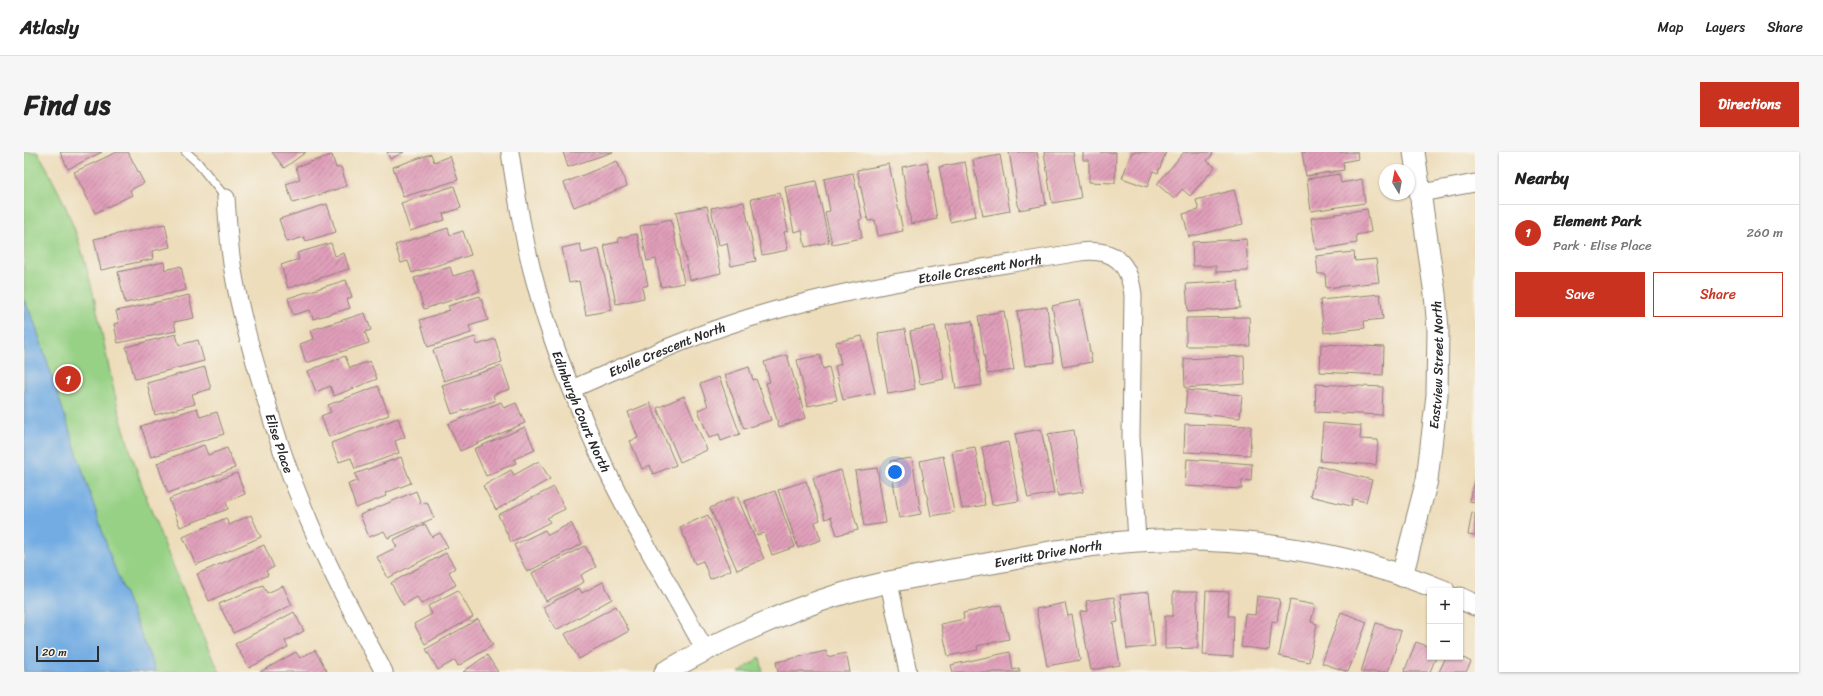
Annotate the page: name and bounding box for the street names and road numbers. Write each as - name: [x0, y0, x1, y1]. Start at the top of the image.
- street label: Etoile Crescent North: [916, 247, 1043, 290]
- street label: Eastview Street North: [1422, 300, 1450, 430]
- street label: Etoile Crescent North: [605, 315, 729, 383]
- street label: Edinburgh Court North: [546, 347, 618, 476]
- street label: Elise Place: [259, 410, 301, 477]
- street label: Everitt Drive North: [992, 533, 1103, 574]

